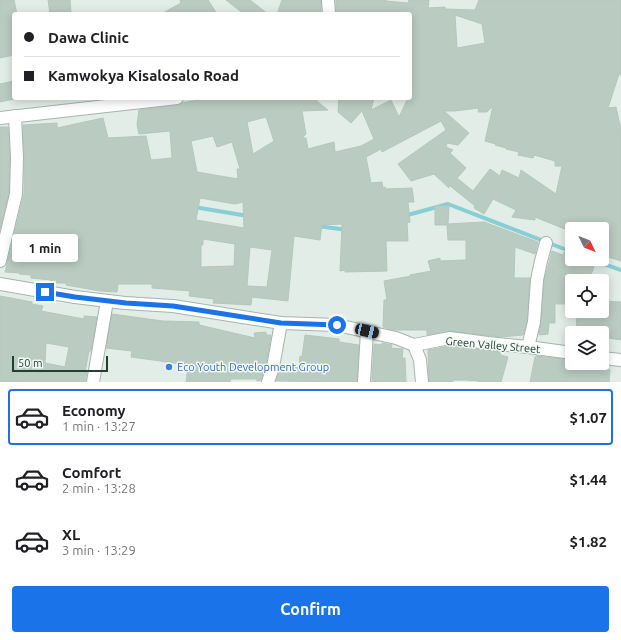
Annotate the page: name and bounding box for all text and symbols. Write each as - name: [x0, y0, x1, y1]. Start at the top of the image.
- text: Dawa Clinic: [48, 29, 129, 46]
- text: Kamwokya Kisalosalo Road: [48, 67, 239, 84]
- north arrow: [565, 222, 609, 266]
- map controls: [565, 222, 609, 370]
- callout: 1 min: [12, 234, 78, 262]
- text: 1 min: [29, 241, 61, 255]
- button: locate: [565, 274, 609, 318]
- route end: [36, 283, 54, 301]
- route start: [328, 316, 346, 334]
- car: [354, 322, 380, 340]
- button: layers: [565, 326, 609, 370]
- street label: Green Valley Street: [445, 335, 542, 355]
- scale bar: [12, 354, 108, 373]
- text: 50 m: [18, 357, 42, 369]
- place label: Eco Youth Development Group: [177, 361, 329, 373]
- marker: Eco Youth Development Group: [164, 362, 174, 372]
- icon: car: [14, 399, 50, 435]
- text: Economy: [62, 402, 126, 419]
- text: $1.07: [569, 409, 607, 426]
- text: 1 min · 13:27: [62, 419, 136, 433]
- icon: car: [14, 461, 50, 497]
- text: Comfort: [62, 464, 121, 481]
- text: $1.44: [569, 471, 607, 488]
- text: 2 min · 13:28: [62, 481, 136, 495]
- icon: car: [14, 523, 50, 559]
- text: XL: [62, 526, 80, 543]
- text: $1.82: [569, 533, 607, 550]
- text: 3 min · 13:29: [62, 543, 136, 557]
- button: Confirm: [12, 586, 609, 632]

